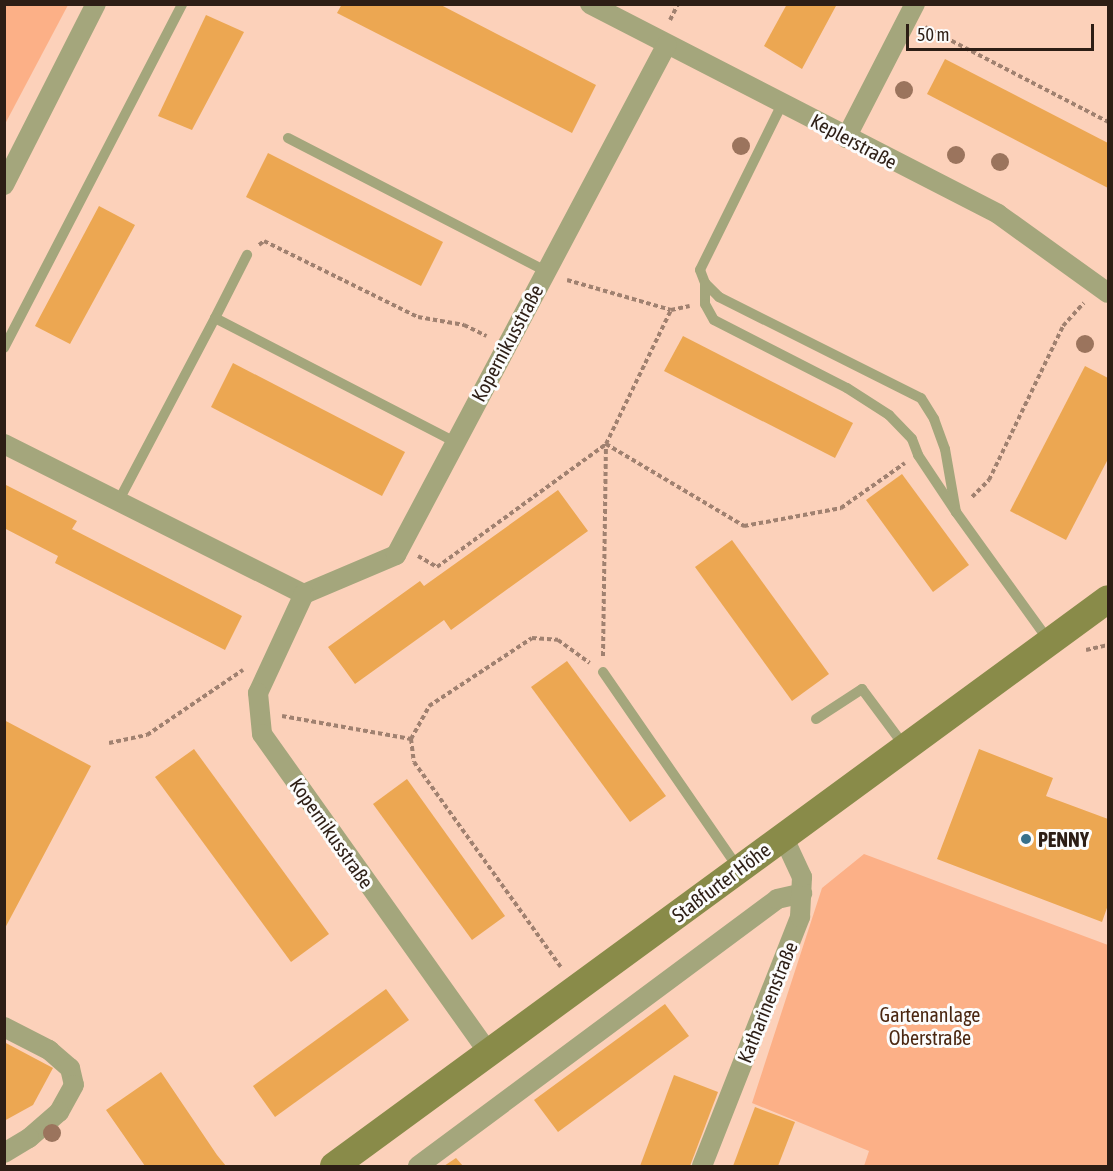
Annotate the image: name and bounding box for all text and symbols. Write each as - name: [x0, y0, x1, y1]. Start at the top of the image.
- scale bar: [909, 12, 1096, 50]
- text: 50 m: [917, 24, 949, 45]
- street label: Keplerstraße: [807, 108, 901, 174]
- street label: Kopernikusstraße: [466, 280, 548, 406]
- street label: Kopernikusstraße: [285, 773, 379, 893]
- place label: PENNY: [1038, 827, 1089, 851]
- marker: PENNY: [1019, 832, 1033, 846]
- street label: Staßfurter Höhe: [667, 837, 775, 927]
- street label: Katharinenstraße: [732, 938, 802, 1066]
- park label: Gartenanlage Oberstraße: [880, 1003, 980, 1050]

